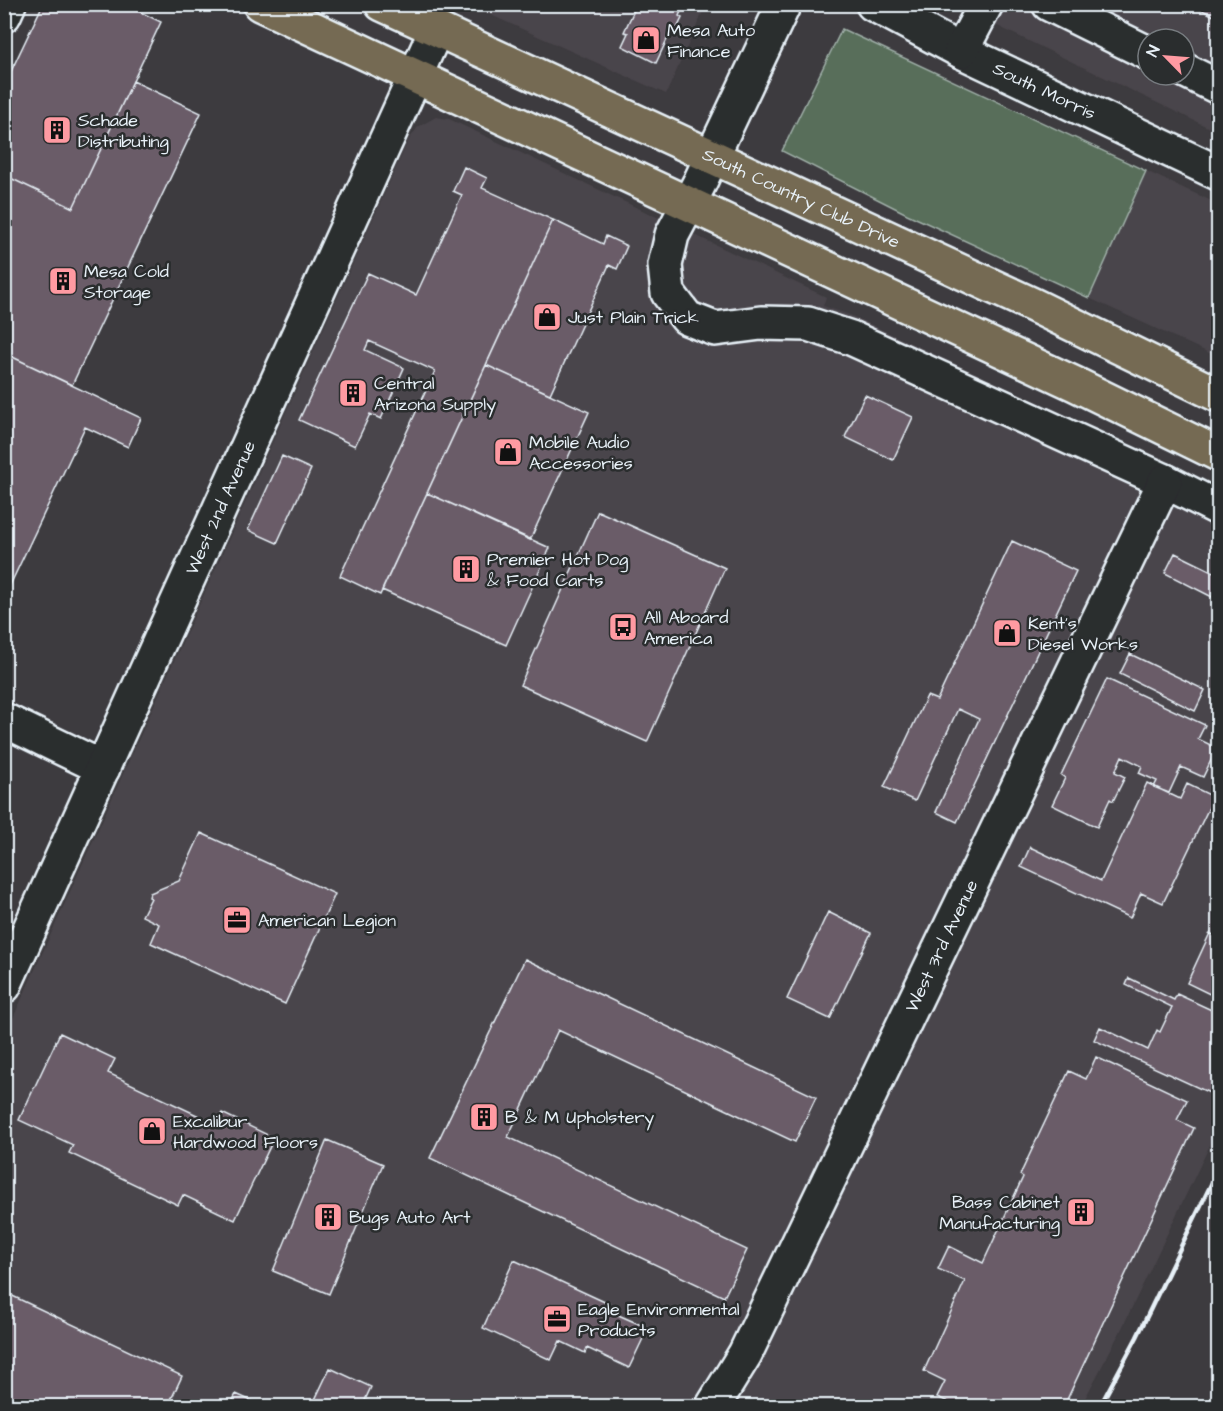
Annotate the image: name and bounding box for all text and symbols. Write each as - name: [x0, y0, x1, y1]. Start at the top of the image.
- place label: Mesa Auto Finance: [667, 18, 755, 64]
- shop icon: Mesa Auto Finance: [630, 24, 662, 56]
- north arrow: [1136, 27, 1196, 87]
- text: N: [1141, 42, 1165, 60]
- street label: South Morris: [989, 56, 1100, 126]
- place label: Schade Distributing: [78, 108, 169, 155]
- building icon: Schade Distributing: [41, 114, 73, 146]
- street label: South Country Club Drive: [698, 142, 904, 255]
- place label: Mesa Cold Storage: [84, 259, 169, 306]
- building icon: Mesa Cold Storage: [47, 265, 79, 297]
- shop icon: Just Plain Trick: [531, 301, 563, 333]
- place label: Just Plain Trick: [568, 305, 699, 330]
- place label: Central Arizona Supply: [374, 371, 496, 418]
- building icon: Central Arizona Supply: [337, 377, 369, 409]
- place label: Mobile Audio Accessories: [529, 430, 633, 476]
- shop icon: Mobile Audio Accessories: [492, 436, 524, 468]
- street label: West 2nd Avenue: [179, 437, 262, 579]
- place label: Premier Hot Dog & Food Carts: [487, 547, 628, 593]
- building icon: Premier Hot Dog & Food Carts: [450, 553, 482, 585]
- place label: All Aboard America: [644, 605, 728, 651]
- bus stop icon: All Aboard America: [607, 611, 639, 643]
- place label: Kent's Diesel Works: [1028, 611, 1138, 657]
- shop icon: Kent's Diesel Works: [991, 617, 1023, 649]
- street label: West 3rd Avenue: [899, 875, 984, 1016]
- office icon: American Legion: [221, 904, 253, 936]
- place label: American Legion: [258, 908, 396, 934]
- building icon: B & M Upholstery: [468, 1101, 500, 1133]
- place label: B & M Upholstery: [505, 1105, 654, 1131]
- place label: Excalibur Hardwood Floors: [173, 1109, 318, 1155]
- shop icon: Excalibur Hardwood Floors: [136, 1115, 168, 1147]
- place label: Bass Cabinet Manufacturing: [939, 1190, 1061, 1237]
- building icon: Bass Cabinet Manufacturing: [1065, 1196, 1097, 1228]
- building icon: Bugs Auto Art: [312, 1201, 344, 1233]
- place label: Bugs Auto Art: [349, 1205, 471, 1231]
- place label: Eagle Environmental Products: [578, 1297, 740, 1343]
- office icon: Eagle Environmental Products: [541, 1303, 573, 1335]

